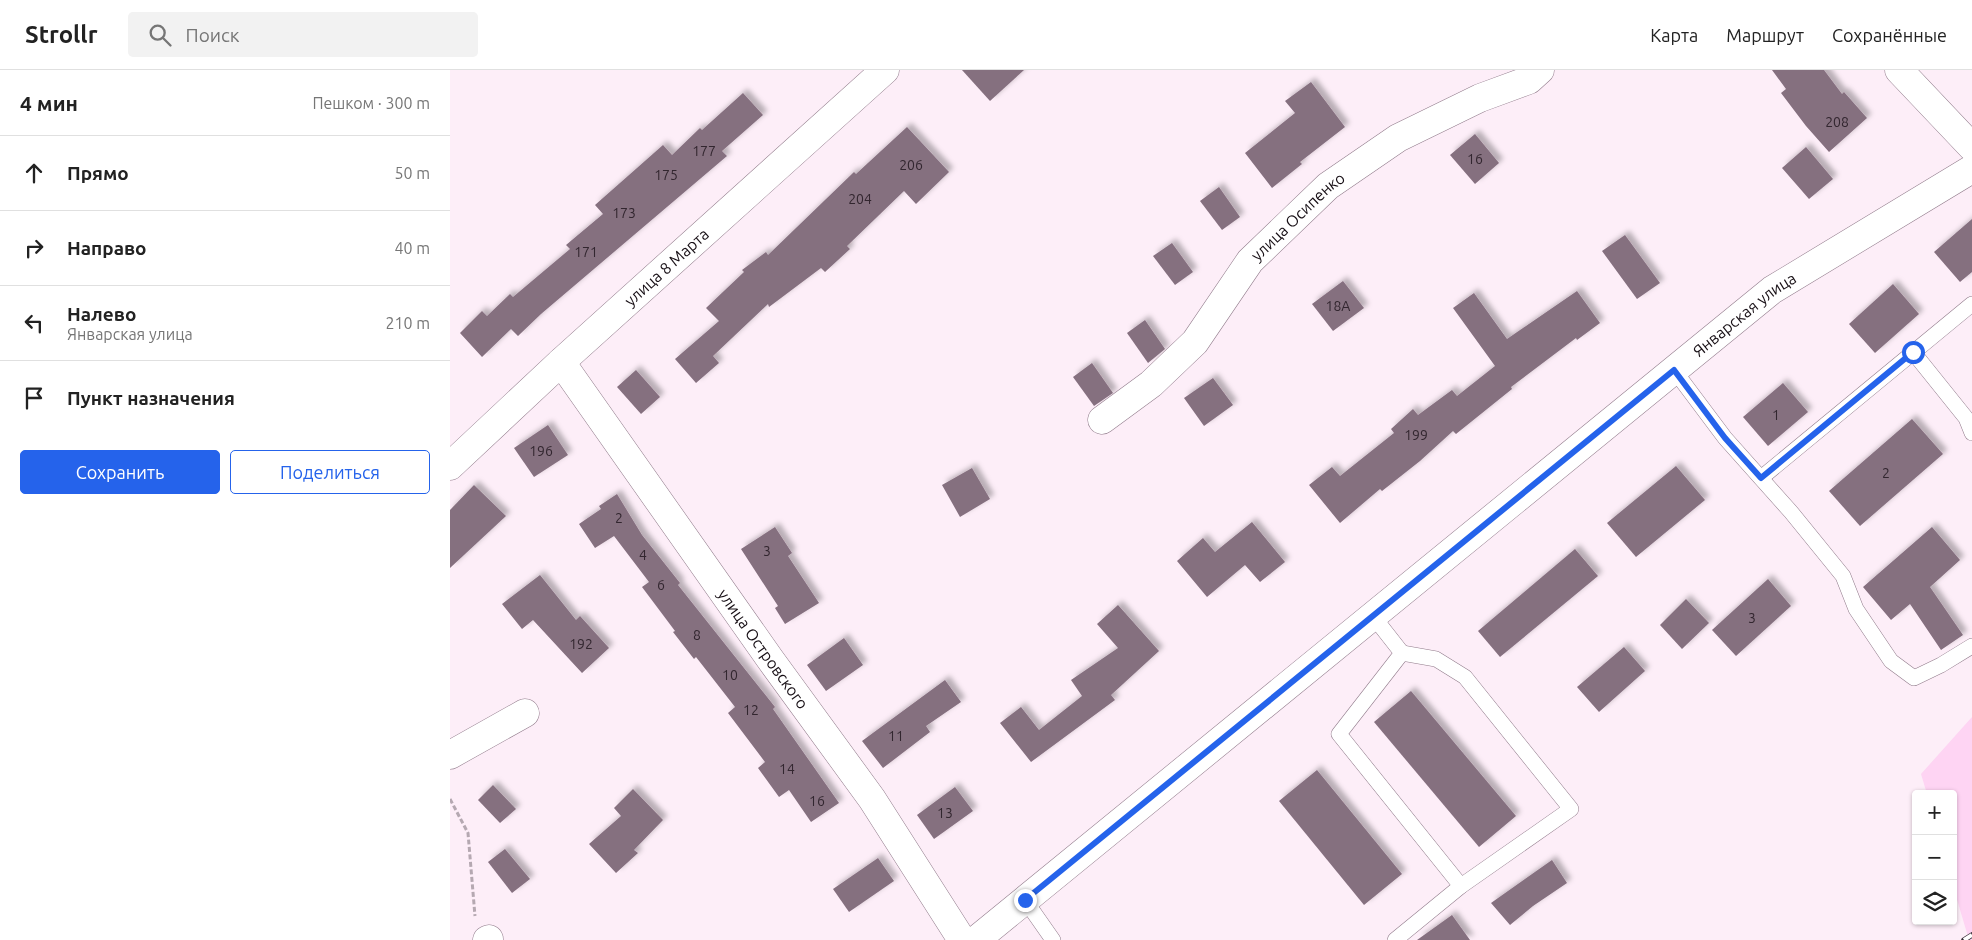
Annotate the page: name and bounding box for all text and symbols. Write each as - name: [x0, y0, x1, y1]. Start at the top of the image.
- search box: [128, 12, 478, 57]
- text: Strollr: [25, 21, 98, 48]
- icon: search: [146, 21, 174, 49]
- text: Поиск: [186, 24, 240, 46]
- text: Карта: [1650, 25, 1698, 45]
- text: Маршрут: [1726, 25, 1804, 45]
- text: Сохранённые: [1832, 25, 1947, 45]
- text: 4 мин: [20, 91, 78, 115]
- text: Пешком · 300 m: [312, 94, 430, 112]
- house number: 208: [1825, 114, 1849, 130]
- house number: 177: [692, 143, 716, 159]
- house number: 16: [1467, 151, 1483, 167]
- house number: 206: [899, 157, 923, 173]
- icon: ahead: [20, 159, 48, 187]
- text: Прямо: [67, 162, 129, 184]
- text: 50 m: [394, 164, 430, 182]
- house number: 175: [654, 167, 678, 183]
- street label: улица Осипенко: [1247, 168, 1348, 264]
- house number: 204: [848, 191, 872, 207]
- house number: 173: [612, 205, 636, 221]
- street label: улица 8 Марта: [621, 224, 712, 310]
- icon: right: [20, 234, 48, 262]
- text: Направо: [67, 237, 147, 259]
- text: 40 m: [394, 239, 430, 257]
- house number: 171: [574, 244, 598, 260]
- street label: Январская улица: [1689, 269, 1799, 360]
- house number: 18А: [1326, 298, 1350, 314]
- text: Налево: [67, 303, 136, 325]
- icon: left: [20, 309, 48, 337]
- text: 210 m: [385, 314, 430, 332]
- text: Январская улица: [67, 325, 193, 343]
- route start: [1902, 341, 1925, 364]
- icon: arrive: [20, 384, 48, 412]
- text: Пункт назначения: [67, 387, 235, 409]
- house number: 1: [1772, 407, 1780, 423]
- house number: 199: [1404, 427, 1428, 443]
- house number: 196: [529, 443, 553, 459]
- button: Сохранить: [20, 450, 220, 494]
- button: Поделиться: [230, 450, 430, 494]
- house number: 2: [1882, 465, 1890, 481]
- house number: 2: [615, 510, 623, 526]
- house number: 3: [763, 543, 771, 559]
- house number: 4: [639, 547, 647, 563]
- house number: 6: [657, 577, 665, 593]
- street label: улица Островского: [715, 585, 812, 712]
- house number: 3: [1748, 610, 1756, 626]
- house number: 8: [693, 627, 701, 643]
- house number: 192: [569, 636, 593, 652]
- house number: 10: [722, 667, 738, 683]
- house number: 12: [743, 702, 759, 718]
- house number: 11: [888, 728, 904, 744]
- house number: 14: [779, 761, 795, 777]
- map controls: [1912, 790, 1957, 925]
- button: +: [1912, 790, 1957, 835]
- house number: 16: [809, 793, 825, 809]
- house number: 13: [937, 805, 953, 821]
- button: −: [1912, 835, 1957, 880]
- button: layers: [1912, 880, 1957, 925]
- route end: [1014, 889, 1037, 912]

